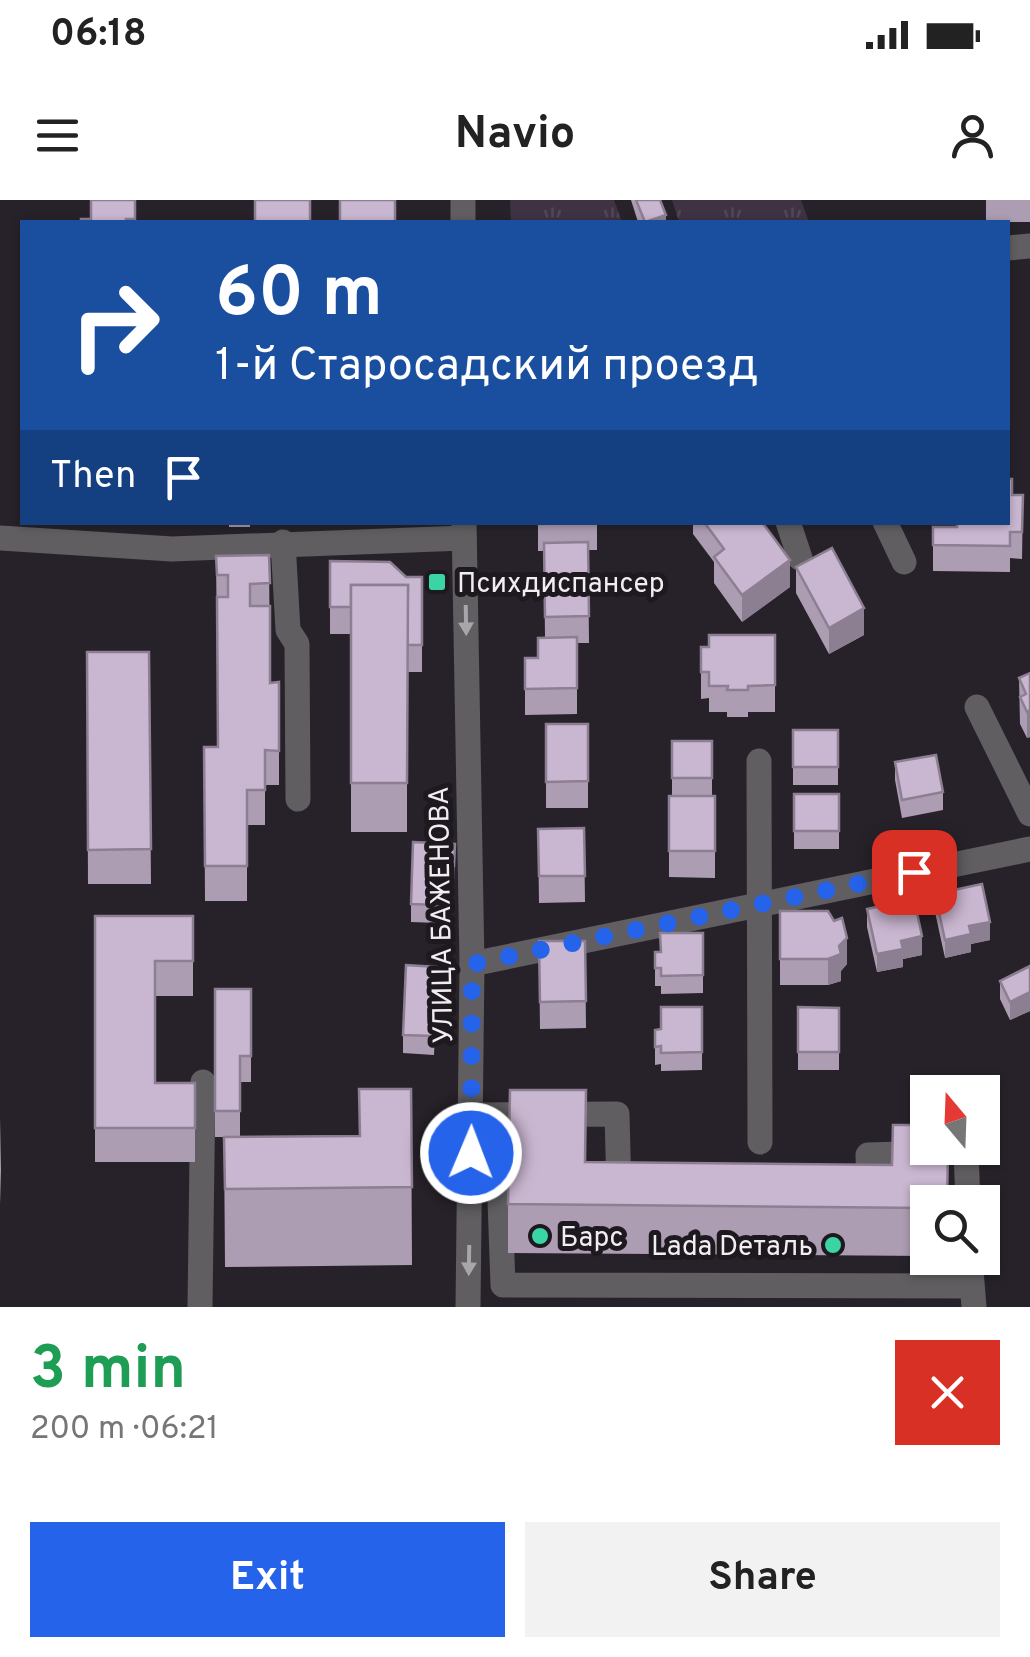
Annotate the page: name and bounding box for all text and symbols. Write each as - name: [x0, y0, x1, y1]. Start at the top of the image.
- text: 06:18: [50, 11, 147, 60]
- text: Navio: [455, 107, 575, 164]
- icon: menu: [30, 108, 85, 163]
- icon: person: [945, 108, 1000, 163]
- text: 60 m: [215, 252, 383, 341]
- icon: right: [50, 260, 180, 390]
- text: 1-й Старосадский проезд: [215, 339, 758, 396]
- icon: arrive: [156, 450, 211, 505]
- text: Then: [50, 453, 136, 502]
- place label: Психдиспансер: [457, 567, 665, 603]
- marker: Психдиспансер: [426, 571, 448, 593]
- one-way arrow: [458, 604, 474, 636]
- street label: УЛИЦА БАЖЕНОВА: [423, 786, 463, 1044]
- pin: [872, 830, 957, 915]
- icon: arrive: [887, 845, 942, 900]
- north arrow: [910, 1075, 1000, 1165]
- map controls: [910, 1075, 1000, 1275]
- position arrow: [419, 1101, 523, 1205]
- button: search: [910, 1185, 1000, 1275]
- place label: Барс: [560, 1221, 624, 1257]
- marker: Барс: [529, 1225, 551, 1247]
- place label: Lada Dеталь: [651, 1230, 813, 1266]
- marker: Lada Dеталь: [822, 1234, 844, 1256]
- one-way arrow: [460, 1244, 476, 1276]
- text: 3 min: [30, 1334, 186, 1410]
- button: close: [895, 1340, 1000, 1445]
- text: 200 m · 06:21: [30, 1410, 218, 1450]
- button: Exit: [30, 1522, 505, 1637]
- button: Share: [525, 1522, 1000, 1637]

